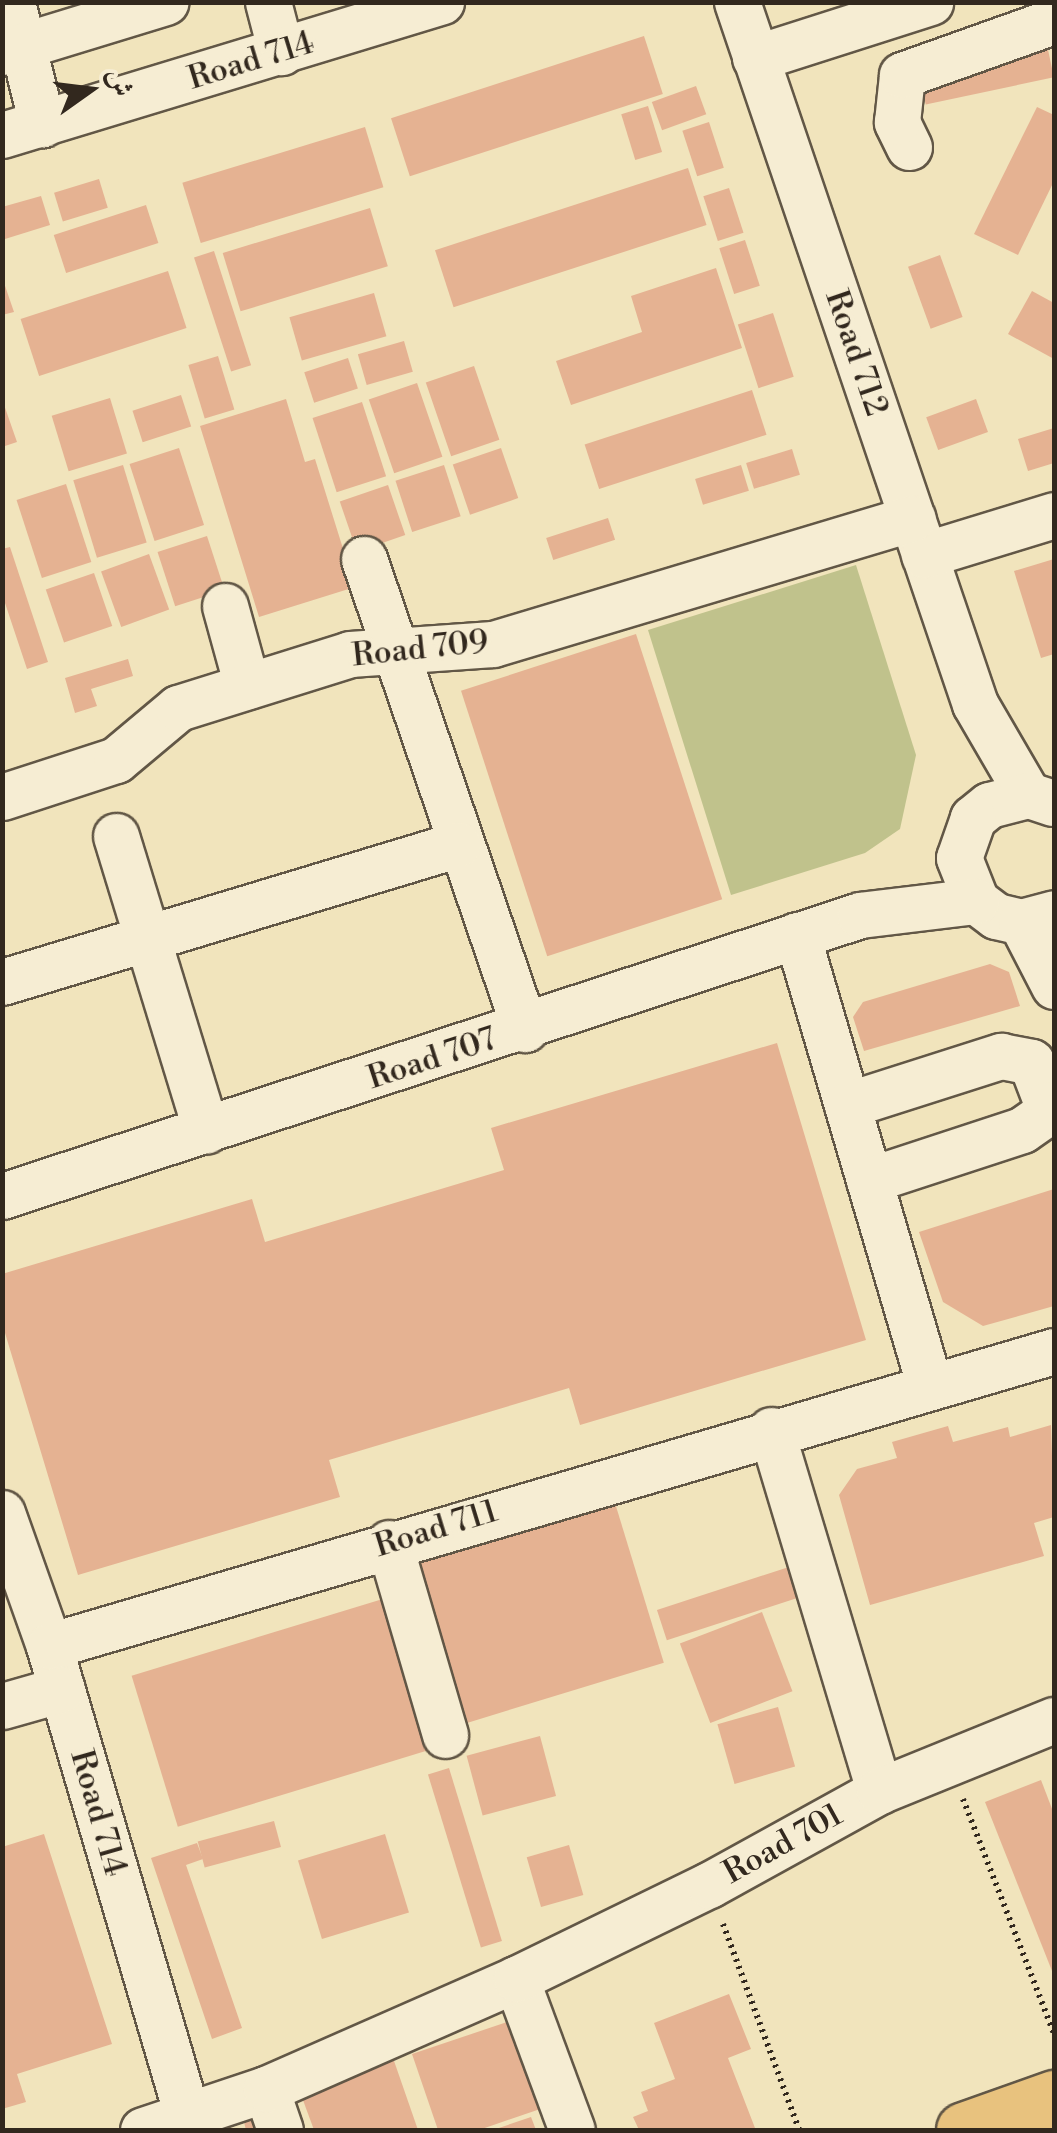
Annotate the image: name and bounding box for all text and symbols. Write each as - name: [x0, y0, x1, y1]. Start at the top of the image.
- street label: Road 714: [183, 24, 319, 98]
- north arrow: [40, 40, 140, 140]
- text: ش: [99, 65, 140, 100]
- street label: Road 712: [817, 285, 895, 421]
- street label: Road 709: [350, 623, 490, 675]
- street label: Road 707: [363, 1020, 501, 1098]
- street label: Road 711: [370, 1492, 502, 1566]
- street label: Road 714: [62, 1745, 134, 1881]
- street label: Road 701: [717, 1796, 849, 1892]

